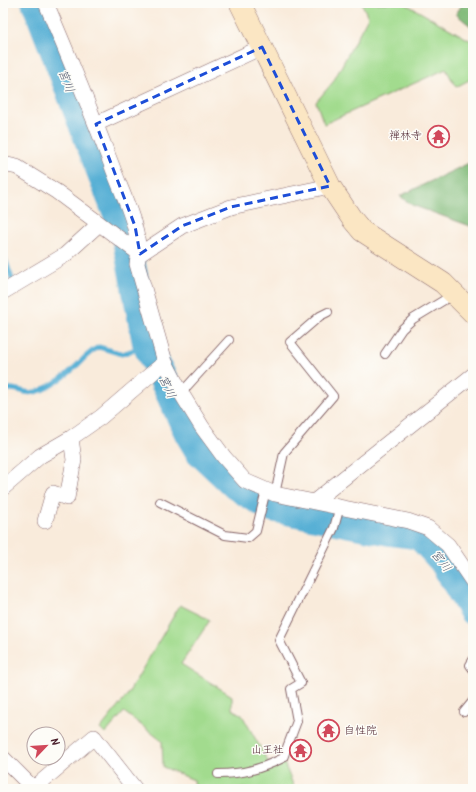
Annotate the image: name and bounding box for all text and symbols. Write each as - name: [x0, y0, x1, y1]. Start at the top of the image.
- water label: 宮川: [53, 66, 79, 96]
- temple icon: 禅林寺: [425, 123, 451, 149]
- place label: 禅林寺: [389, 127, 422, 145]
- water label: 宮川: [153, 372, 181, 402]
- water label: 宮川: [426, 546, 456, 576]
- temple icon: 自性院: [316, 718, 342, 744]
- place label: 自性院: [344, 722, 377, 740]
- north arrow: [26, 726, 66, 766]
- text: N: [45, 735, 64, 749]
- temple icon: 山王社: [287, 737, 313, 763]
- place label: 山王社: [251, 741, 284, 759]

